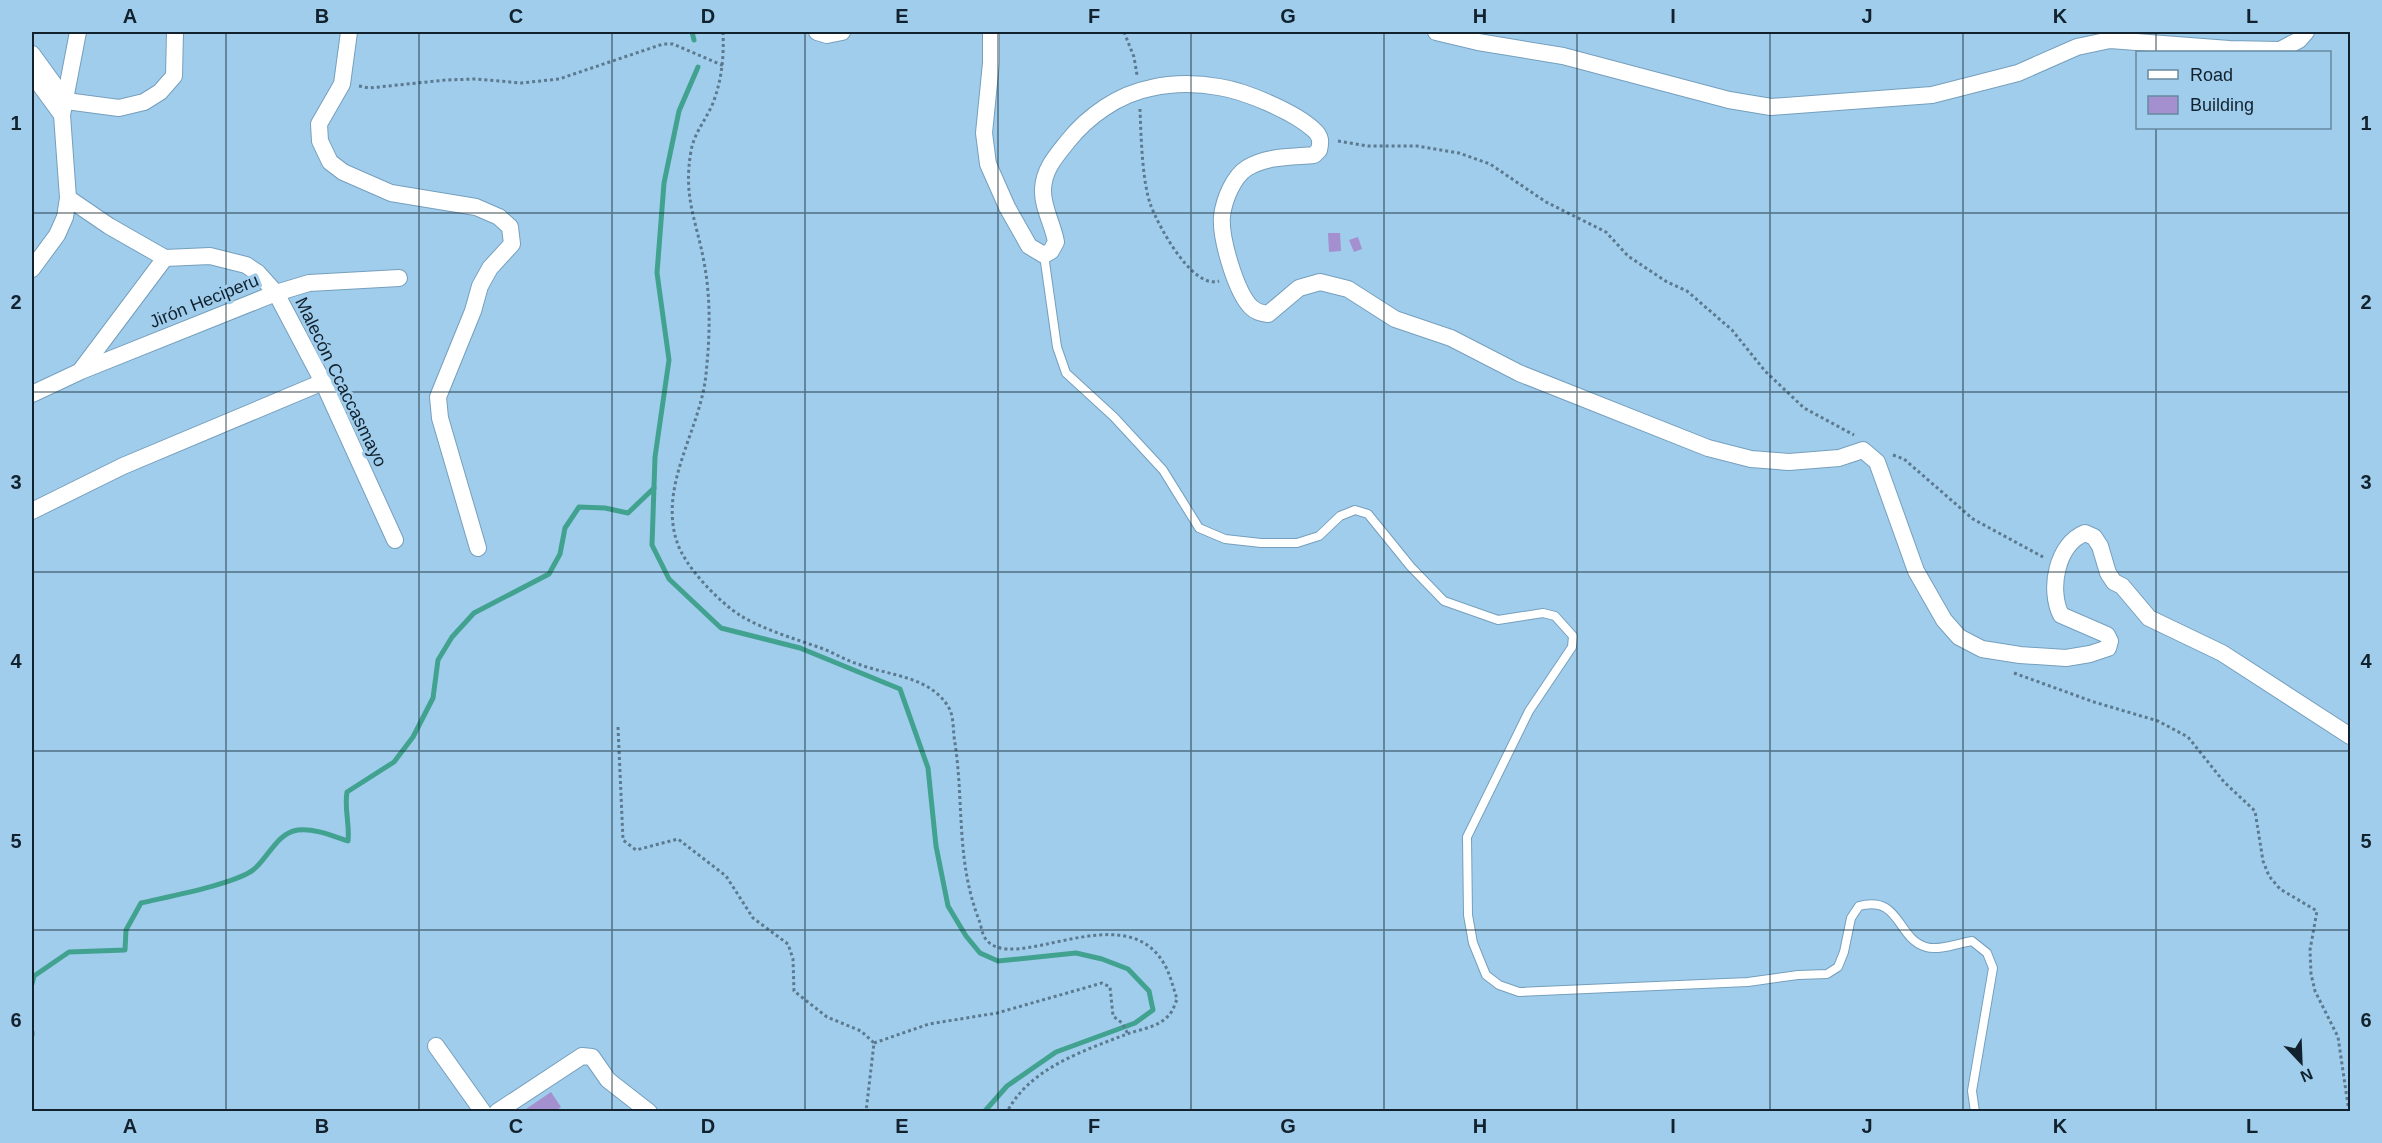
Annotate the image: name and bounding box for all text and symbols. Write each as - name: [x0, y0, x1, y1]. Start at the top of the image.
- text: A: [123, 5, 137, 27]
- text: B: [315, 5, 329, 27]
- text: C: [509, 5, 523, 27]
- text: D: [701, 5, 715, 27]
- text: E: [895, 5, 909, 27]
- text: F: [1088, 5, 1100, 27]
- text: G: [1280, 5, 1296, 27]
- text: H: [1473, 5, 1487, 27]
- text: I: [1670, 5, 1676, 27]
- text: J: [1861, 5, 1873, 27]
- text: K: [2053, 5, 2068, 27]
- text: L: [2246, 5, 2258, 27]
- legend: [2136, 51, 2331, 129]
- text: Road: [2190, 65, 2233, 85]
- text: Building: [2190, 95, 2254, 115]
- text: 1: [10, 112, 22, 134]
- text: 1: [2360, 112, 2372, 134]
- street label: Jirón Heciperu: [146, 270, 262, 332]
- text: 2: [10, 291, 22, 313]
- text: 2: [2360, 291, 2372, 313]
- street label: Malecón Ccaccasmayo: [291, 294, 391, 470]
- text: 3: [10, 471, 22, 493]
- text: 3: [2360, 471, 2372, 493]
- text: 4: [10, 650, 22, 672]
- text: 4: [2360, 650, 2372, 672]
- text: 5: [10, 830, 22, 852]
- text: 5: [2360, 830, 2372, 852]
- text: 6: [10, 1009, 22, 1031]
- text: 6: [2360, 1009, 2372, 1031]
- north arrow: [2271, 1032, 2331, 1092]
- text: N: [2298, 1065, 2315, 1085]
- text: A: [123, 1115, 137, 1137]
- text: B: [315, 1115, 329, 1137]
- text: C: [509, 1115, 523, 1137]
- text: D: [701, 1115, 715, 1137]
- text: E: [895, 1115, 909, 1137]
- text: F: [1088, 1115, 1100, 1137]
- text: G: [1280, 1115, 1296, 1137]
- text: H: [1473, 1115, 1487, 1137]
- text: I: [1670, 1115, 1676, 1137]
- text: J: [1861, 1115, 1873, 1137]
- text: K: [2053, 1115, 2068, 1137]
- text: L: [2246, 1115, 2258, 1137]

